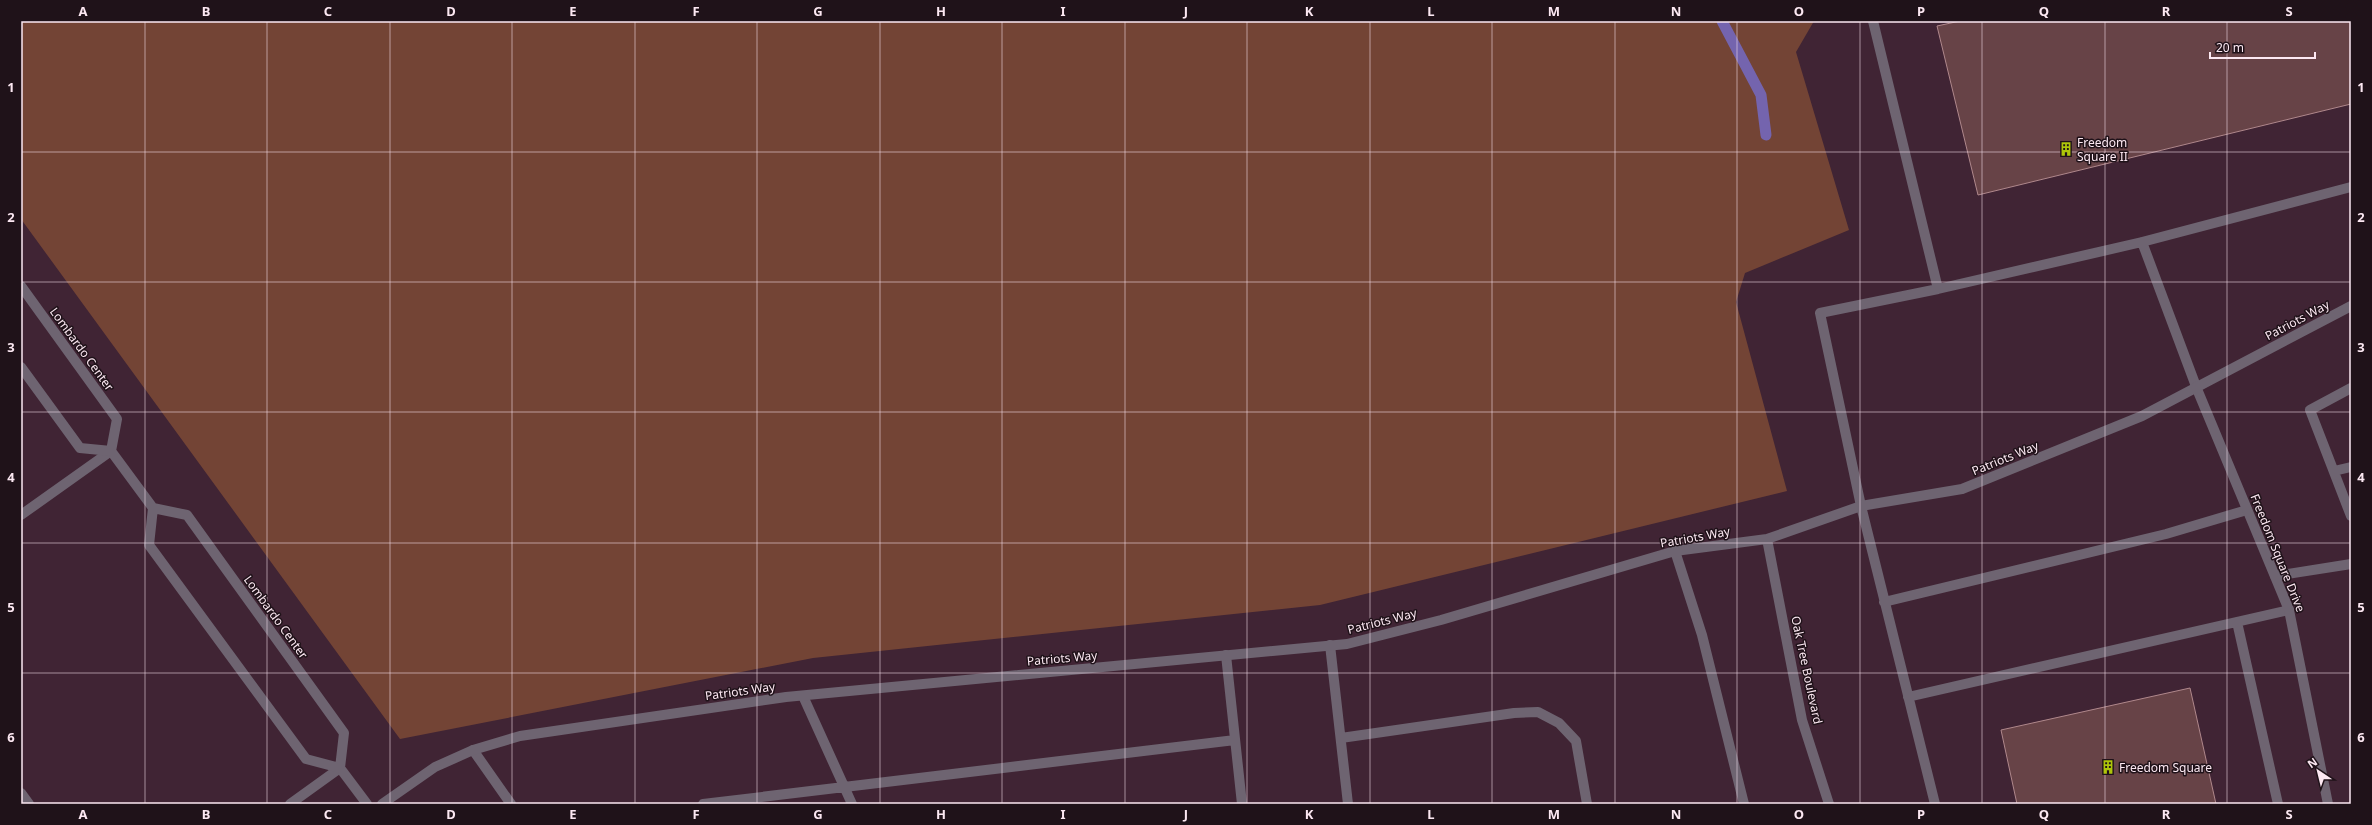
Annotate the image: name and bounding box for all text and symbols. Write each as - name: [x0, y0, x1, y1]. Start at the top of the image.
- text: A: [79, 2, 88, 20]
- text: B: [202, 2, 210, 20]
- text: C: [324, 2, 332, 20]
- text: D: [446, 2, 456, 20]
- text: E: [569, 2, 577, 20]
- text: F: [692, 2, 700, 20]
- text: G: [813, 2, 823, 20]
- text: H: [936, 2, 946, 20]
- text: I: [1060, 2, 1066, 20]
- text: J: [1183, 2, 1188, 20]
- text: K: [1305, 2, 1314, 20]
- text: L: [1427, 2, 1435, 20]
- text: M: [1548, 2, 1560, 20]
- text: N: [1671, 2, 1681, 20]
- text: O: [1794, 2, 1804, 20]
- text: P: [1917, 2, 1925, 20]
- text: Q: [2039, 2, 2049, 20]
- text: R: [2162, 2, 2171, 20]
- text: S: [2285, 2, 2293, 20]
- scale bar: [2210, 34, 2315, 60]
- text: 20 m: [2216, 39, 2244, 56]
- text: 1: [7, 78, 15, 96]
- text: 1: [2357, 78, 2365, 96]
- place label: Freedom Square II: [2077, 134, 2128, 165]
- building icon: Freedom Square II: [2058, 141, 2074, 157]
- text: 2: [7, 208, 15, 226]
- text: 2: [2357, 208, 2365, 226]
- street label: Patriots Way: [2262, 296, 2333, 344]
- street label: Lombardo Center: [46, 304, 118, 394]
- text: 3: [7, 338, 15, 356]
- text: 3: [2357, 338, 2365, 356]
- street label: Patriots Way: [1969, 437, 2042, 479]
- text: 4: [7, 468, 15, 486]
- text: 4: [2357, 468, 2365, 486]
- street label: Freedom Square Drive: [2247, 491, 2310, 615]
- street label: Patriots Way: [1659, 522, 1732, 552]
- street label: Lombardo Center: [240, 572, 312, 662]
- text: 5: [7, 598, 15, 616]
- text: 5: [2357, 598, 2365, 616]
- street label: Patriots Way: [1346, 604, 1419, 638]
- street label: Oak Tree Boulevard: [1787, 614, 1827, 726]
- street label: Patriots Way: [1026, 646, 1099, 670]
- street label: Patriots Way: [704, 678, 777, 704]
- text: 6: [7, 728, 15, 746]
- text: 6: [2357, 728, 2365, 746]
- north arrow: [2298, 751, 2338, 791]
- text: N: [2304, 754, 2320, 771]
- building icon: Freedom Square: [2100, 759, 2116, 775]
- place label: Freedom Square: [2119, 759, 2212, 776]
- text: A: [79, 805, 88, 823]
- text: B: [202, 805, 210, 823]
- text: C: [324, 805, 332, 823]
- text: D: [446, 805, 456, 823]
- text: E: [569, 805, 577, 823]
- text: F: [692, 805, 700, 823]
- text: G: [813, 805, 823, 823]
- text: H: [936, 805, 946, 823]
- text: I: [1060, 805, 1066, 823]
- text: J: [1183, 805, 1188, 823]
- text: K: [1305, 805, 1314, 823]
- text: L: [1427, 805, 1435, 823]
- text: M: [1548, 805, 1560, 823]
- text: N: [1671, 805, 1681, 823]
- text: O: [1794, 805, 1804, 823]
- text: P: [1917, 805, 1925, 823]
- text: Q: [2039, 805, 2049, 823]
- text: R: [2162, 805, 2171, 823]
- text: S: [2285, 805, 2293, 823]

